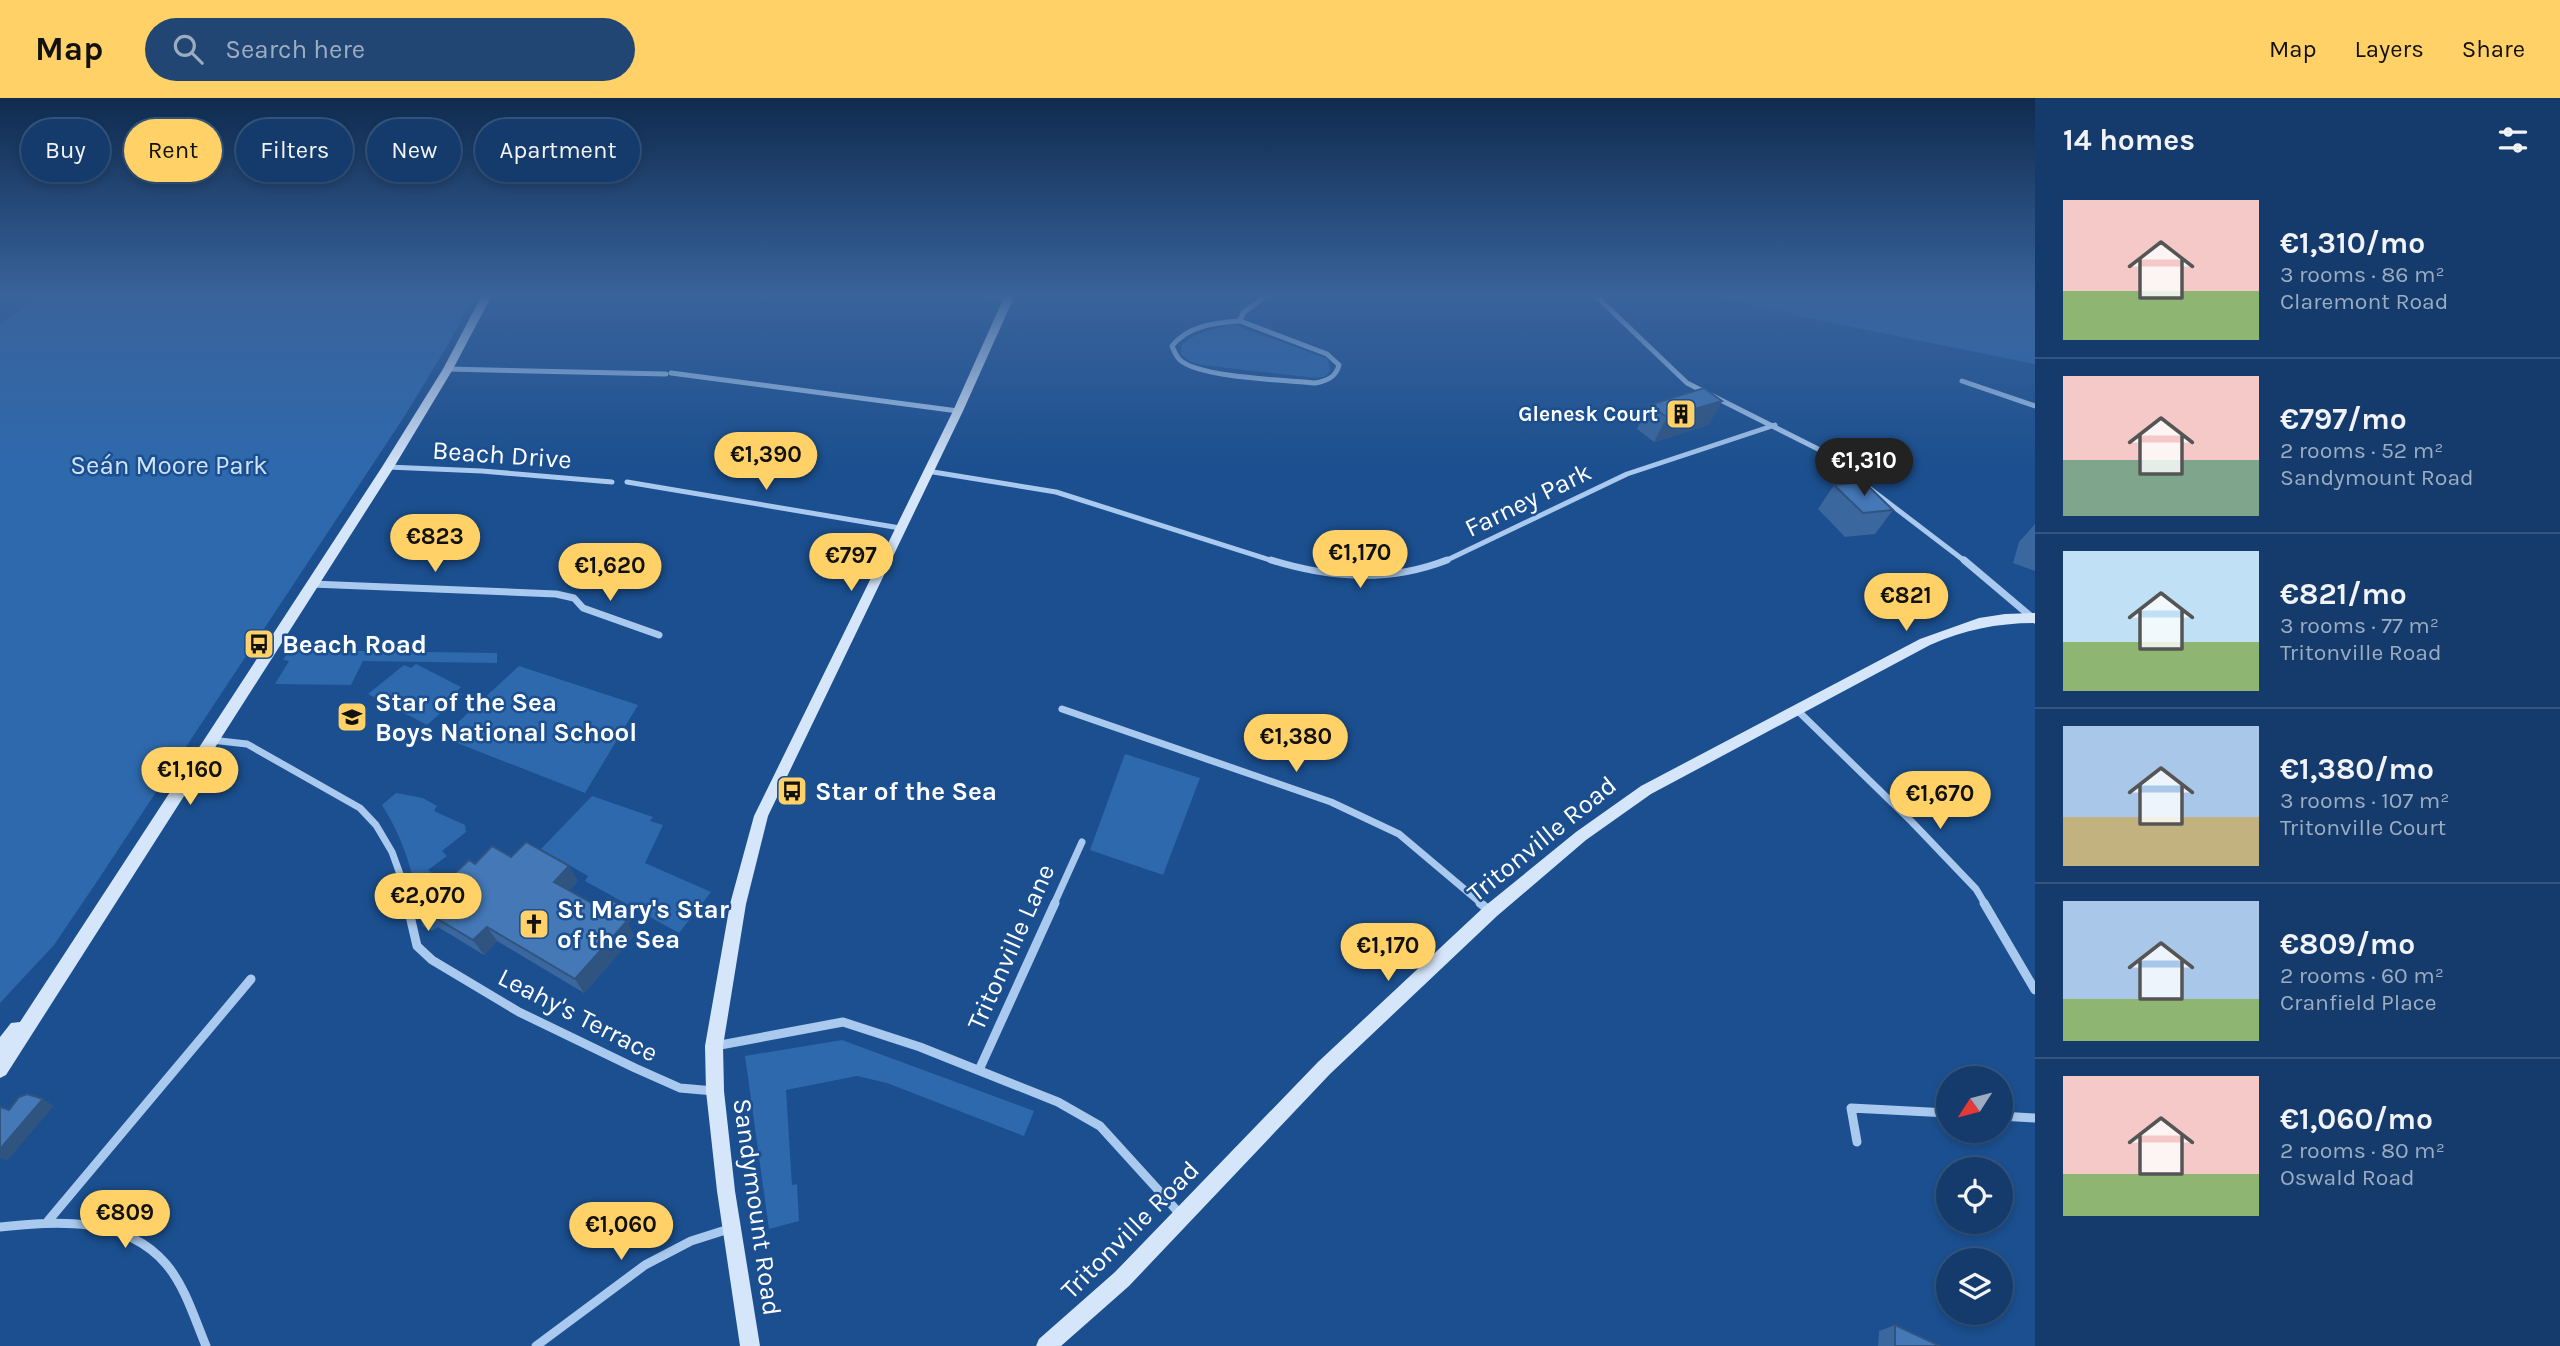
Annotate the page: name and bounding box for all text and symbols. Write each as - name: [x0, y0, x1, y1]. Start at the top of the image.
- search box: [145, 18, 635, 81]
- text: Map: [35, 30, 103, 68]
- icon: search: [169, 30, 207, 68]
- text: Search here: [225, 34, 365, 65]
- text: Map: [2269, 35, 2317, 63]
- text: Layers: [2355, 35, 2424, 63]
- text: Share: [2462, 35, 2525, 63]
- chip: Buy: [21, 119, 110, 182]
- chip: Rent: [124, 119, 222, 182]
- chip: Filters: [236, 119, 353, 182]
- chip: New: [367, 119, 461, 182]
- chip: Apartment: [475, 119, 640, 182]
- icon: filters: [2494, 121, 2532, 159]
- text: 14 homes: [2063, 122, 2195, 158]
- text: €1,310/mo: [2280, 225, 2425, 261]
- icon: home: [2119, 228, 2203, 312]
- text: 3 rooms · 86 m²: [2280, 261, 2445, 288]
- text: Claremont Road: [2280, 288, 2448, 315]
- building icon: Glenesk Court: [1664, 397, 1698, 431]
- text: €797/mo: [2280, 401, 2407, 437]
- place label: Glenesk Court: [1518, 402, 1658, 426]
- icon: home: [2119, 404, 2203, 488]
- pin: €1,390: [709, 432, 823, 492]
- street label: Beach Drive: [431, 435, 573, 475]
- text: 2 rooms · 52 m²: [2280, 437, 2443, 464]
- pin: €1,310: [1807, 438, 1921, 498]
- text: €1,390: [730, 441, 802, 468]
- text: €1,310: [1831, 447, 1897, 474]
- park label: Seán Moore Park: [70, 450, 268, 481]
- street label: Farney Park: [1460, 456, 1596, 544]
- text: Sandymount Road: [2280, 464, 2474, 491]
- pin: €823: [394, 514, 476, 574]
- text: €823: [406, 523, 464, 550]
- pin: €1,170: [1303, 531, 1417, 590]
- pin: €797: [810, 533, 892, 593]
- text: €1,170: [1329, 539, 1391, 566]
- text: €797: [825, 542, 877, 569]
- pin: €1,620: [553, 544, 667, 603]
- text: €1,620: [574, 552, 646, 579]
- pin: €821: [1865, 574, 1947, 633]
- text: €821/mo: [2280, 576, 2407, 612]
- icon: home: [2119, 579, 2203, 663]
- text: €821: [1880, 582, 1932, 609]
- text: 3 rooms · 77 m²: [2280, 612, 2439, 639]
- bus stop icon: Beach Road: [242, 627, 276, 661]
- place label: Beach Road: [282, 629, 427, 660]
- text: Tritonville Road: [2280, 639, 2442, 666]
- place label: Star of the Sea Boys National School: [375, 687, 637, 748]
- school or university icon: Star of the Sea Boys National School: [335, 700, 369, 734]
- pin: €1,380: [1239, 714, 1353, 774]
- text: €1,380: [1260, 723, 1332, 750]
- pin: €1,160: [133, 748, 247, 807]
- text: €1,380/mo: [2280, 751, 2434, 787]
- icon: home: [2119, 754, 2203, 838]
- text: €1,160: [157, 756, 223, 783]
- street label: Tritonville Road: [1461, 769, 1623, 909]
- pin: €1,670: [1883, 772, 1997, 831]
- bus stop icon: Star of the Sea: [775, 774, 809, 808]
- place label: Star of the Sea: [815, 776, 997, 807]
- text: €1,670: [1906, 780, 1974, 807]
- text: 3 rooms · 107 m²: [2280, 787, 2449, 814]
- text: Tritonville Court: [2280, 814, 2446, 841]
- street label: Tritonville Lane: [961, 859, 1061, 1035]
- pin: €2,070: [371, 874, 485, 933]
- text: €2,070: [391, 882, 465, 909]
- place label: St Mary's Star of the Sea: [557, 894, 730, 955]
- church icon: St Mary's Star of the Sea: [517, 907, 551, 941]
- pin: €1,170: [1331, 924, 1445, 983]
- text: €809/mo: [2280, 926, 2415, 962]
- icon: home: [2119, 929, 2203, 1013]
- text: €1,170: [1357, 932, 1419, 959]
- street label: Leahy's Terrace: [493, 961, 663, 1069]
- text: 2 rooms · 60 m²: [2280, 962, 2444, 989]
- text: Cranfield Place: [2280, 989, 2437, 1016]
- north arrow: [1936, 1066, 2012, 1143]
- map controls: [1936, 1066, 2013, 1325]
- street label: Sandymount Road: [726, 1096, 788, 1318]
- text: €1,060/mo: [2280, 1101, 2433, 1137]
- icon: home: [2119, 1104, 2203, 1188]
- text: 2 rooms · 80 m²: [2280, 1137, 2445, 1164]
- street label: Tritonville Road: [1054, 1154, 1206, 1306]
- button: locate: [1936, 1157, 2013, 1234]
- text: Oswald Road: [2280, 1164, 2415, 1191]
- pin: €809: [84, 1190, 166, 1250]
- text: €809: [96, 1199, 154, 1226]
- pin: €1,060: [564, 1202, 678, 1262]
- text: €1,060: [585, 1211, 657, 1238]
- button: layers: [1936, 1248, 2013, 1325]

